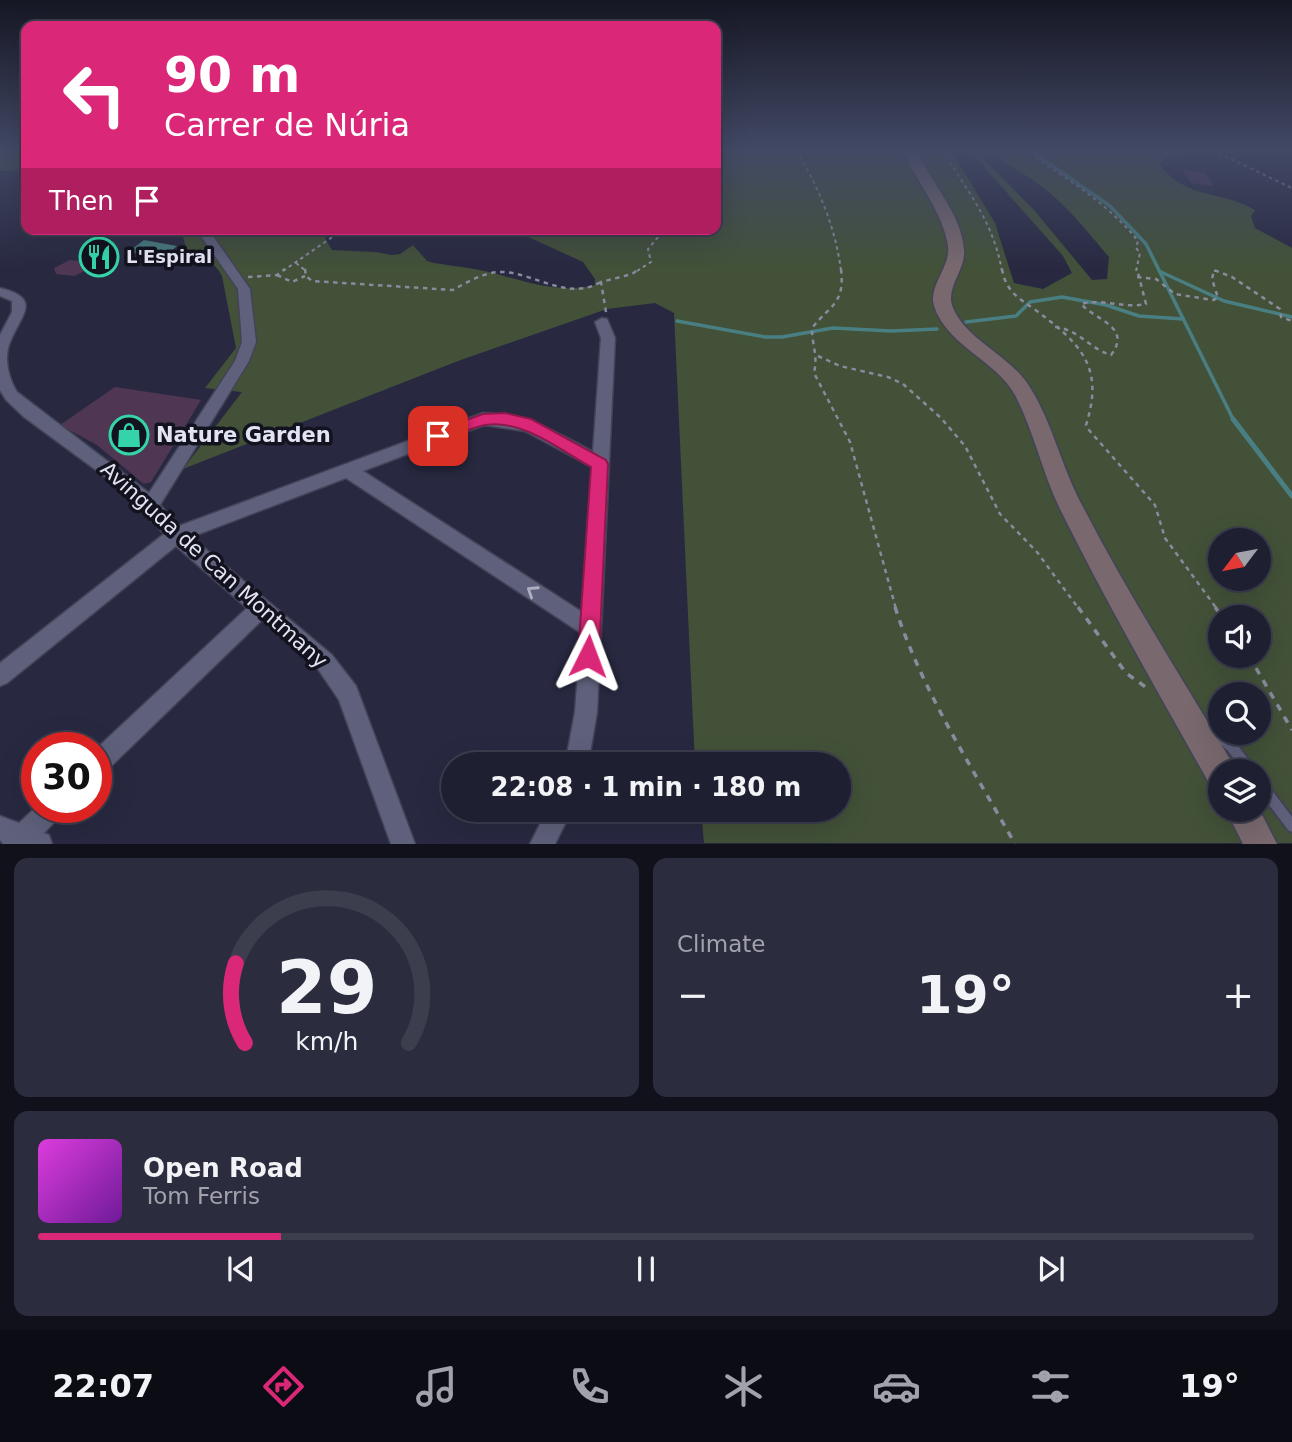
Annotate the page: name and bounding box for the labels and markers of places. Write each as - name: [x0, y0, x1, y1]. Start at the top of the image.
- restaurant icon: L'Espiral: [78, 236, 120, 278]
- place label: L'Espiral: [126, 246, 212, 267]
- pin: [408, 406, 468, 466]
- shop icon: Nature Garden: [108, 414, 150, 456]
- place label: Nature Garden: [156, 423, 331, 447]

